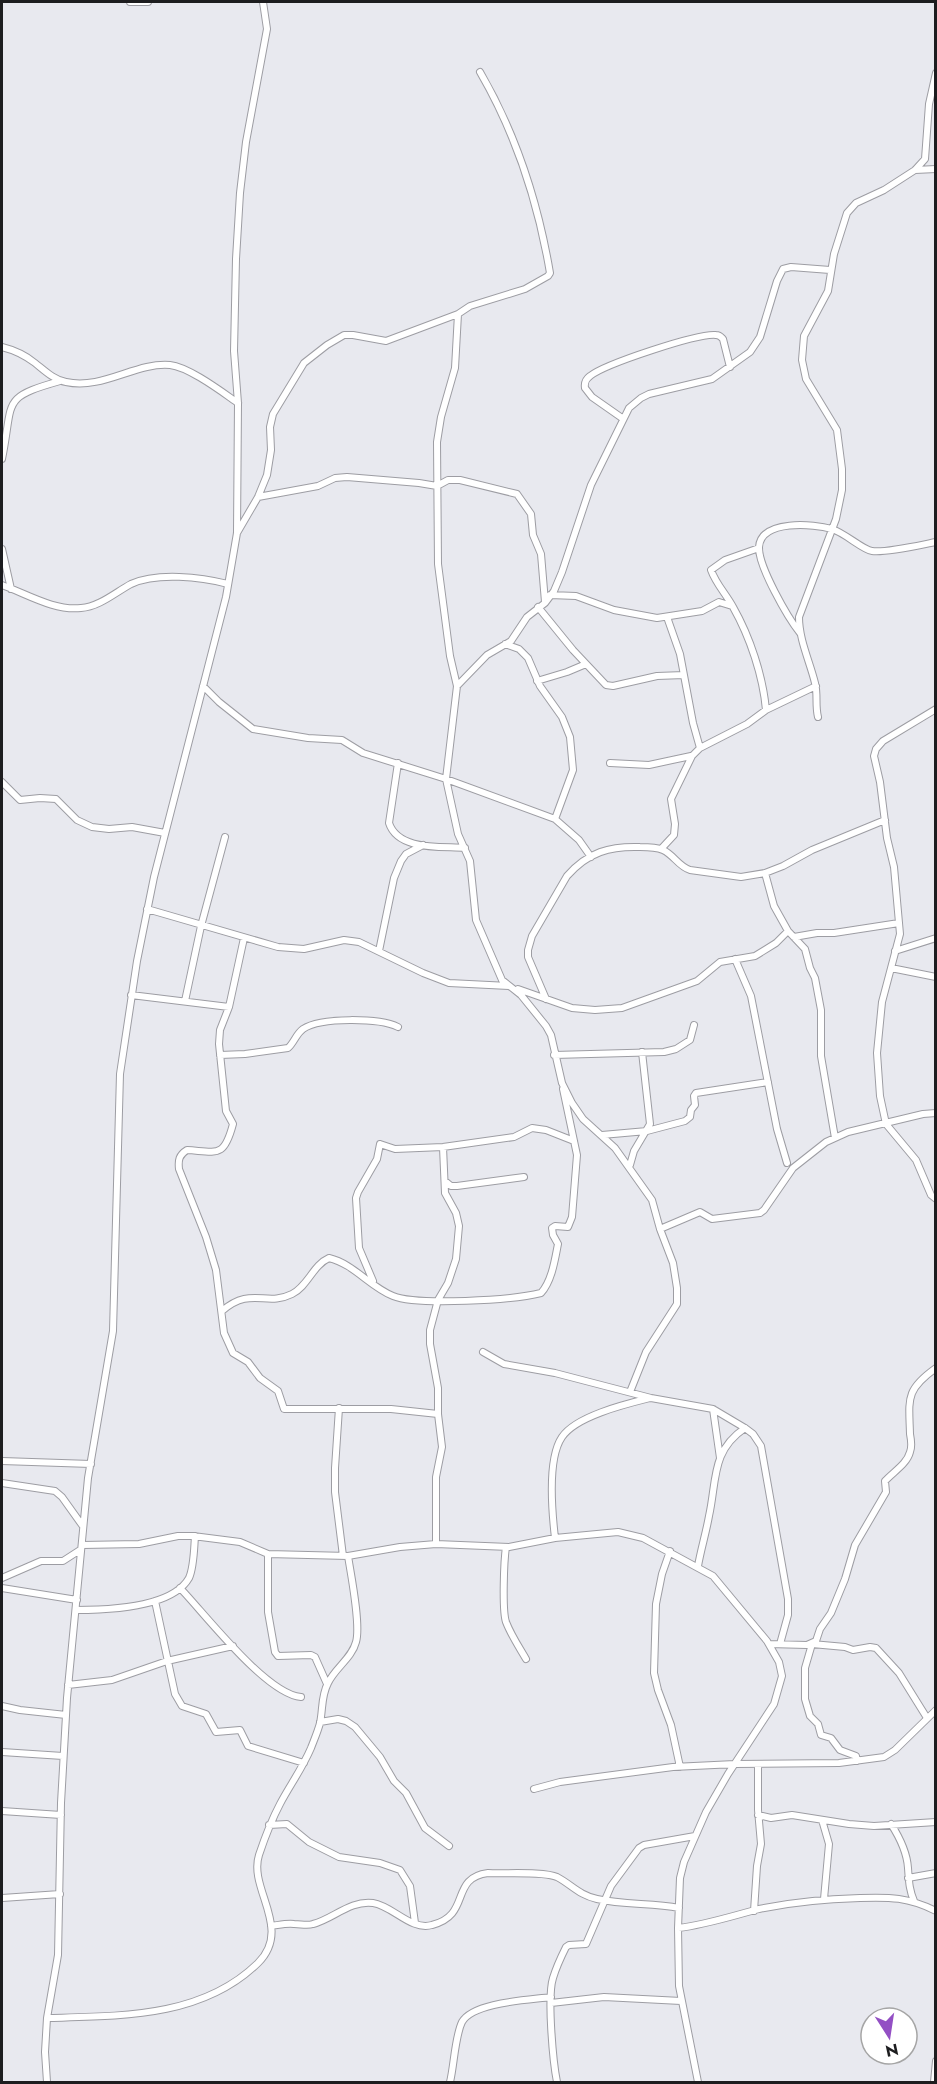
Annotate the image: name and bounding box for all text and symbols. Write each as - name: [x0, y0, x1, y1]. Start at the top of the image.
- north arrow: [859, 2006, 919, 2066]
- text: N: [883, 2038, 901, 2063]

